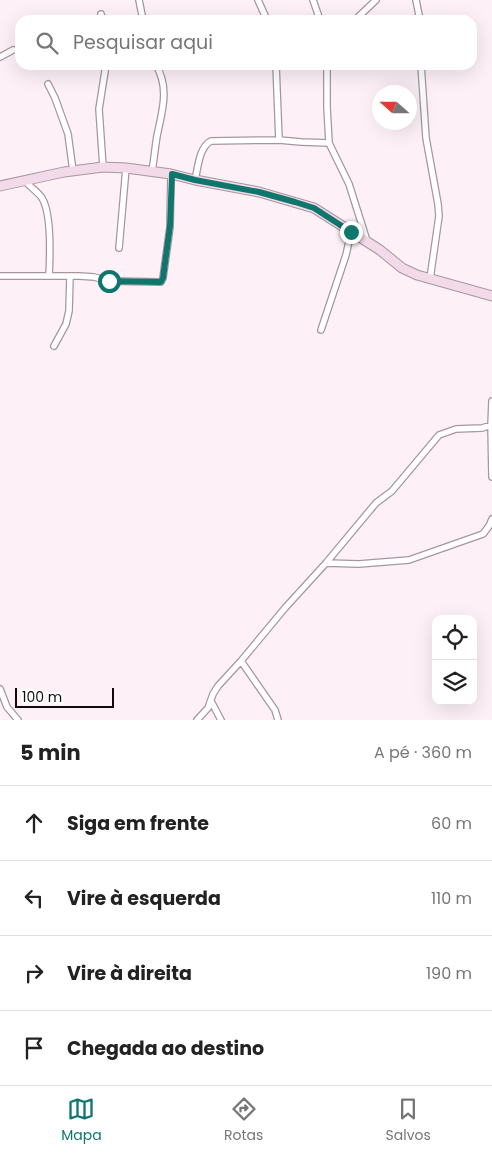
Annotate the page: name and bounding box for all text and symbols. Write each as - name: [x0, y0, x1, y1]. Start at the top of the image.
- search box: [15, 15, 477, 70]
- icon: search: [33, 29, 61, 57]
- text: Pesquisar aqui: [73, 29, 213, 56]
- north arrow: [372, 85, 417, 130]
- route end: [340, 221, 363, 244]
- route start: [98, 270, 121, 293]
- map controls: [432, 615, 477, 705]
- button: locate: [432, 615, 477, 660]
- button: layers: [432, 660, 477, 705]
- scale bar: [15, 685, 114, 708]
- text: 100 m: [22, 687, 62, 707]
- text: 5 min: [20, 738, 81, 767]
- text: A pé · 360 m: [374, 741, 472, 764]
- icon: ahead: [20, 809, 48, 837]
- text: Siga em frente: [67, 810, 209, 837]
- text: 60 m: [431, 812, 472, 835]
- icon: left: [20, 884, 48, 912]
- text: Vire à esquerda: [67, 885, 221, 912]
- text: 110 m: [431, 887, 472, 910]
- icon: right: [20, 959, 48, 987]
- text: Vire à direita: [67, 960, 192, 987]
- text: 190 m: [426, 962, 472, 985]
- icon: arrive: [20, 1034, 48, 1062]
- text: Chegada ao destino: [67, 1035, 264, 1062]
- tab: Mapa: [61, 1095, 102, 1146]
- tab: Rotas: [224, 1095, 263, 1146]
- tab: Salvos: [386, 1095, 431, 1146]

